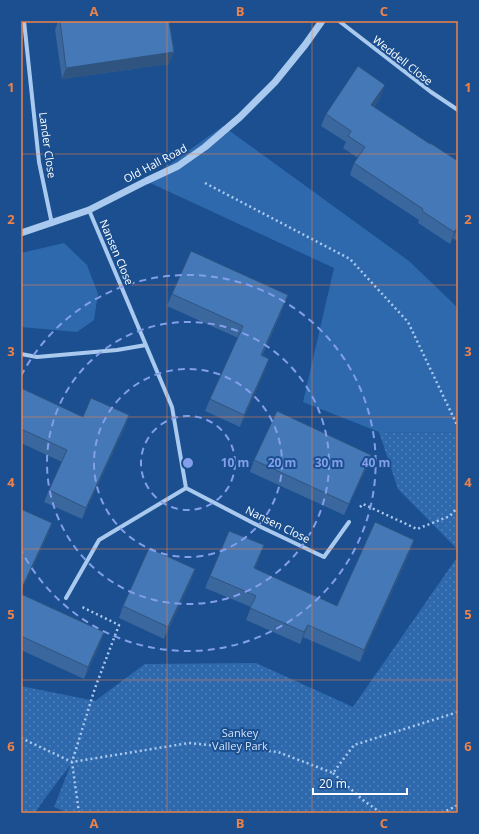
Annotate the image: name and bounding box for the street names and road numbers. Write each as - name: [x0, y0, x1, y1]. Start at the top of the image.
- street label: Weddell Close: [370, 32, 436, 88]
- street label: Lander Close: [36, 111, 60, 179]
- street label: Old Hall Road: [121, 140, 189, 186]
- street label: Nansen Close: [96, 217, 138, 287]
- street label: Nansen Close: [243, 502, 313, 546]

